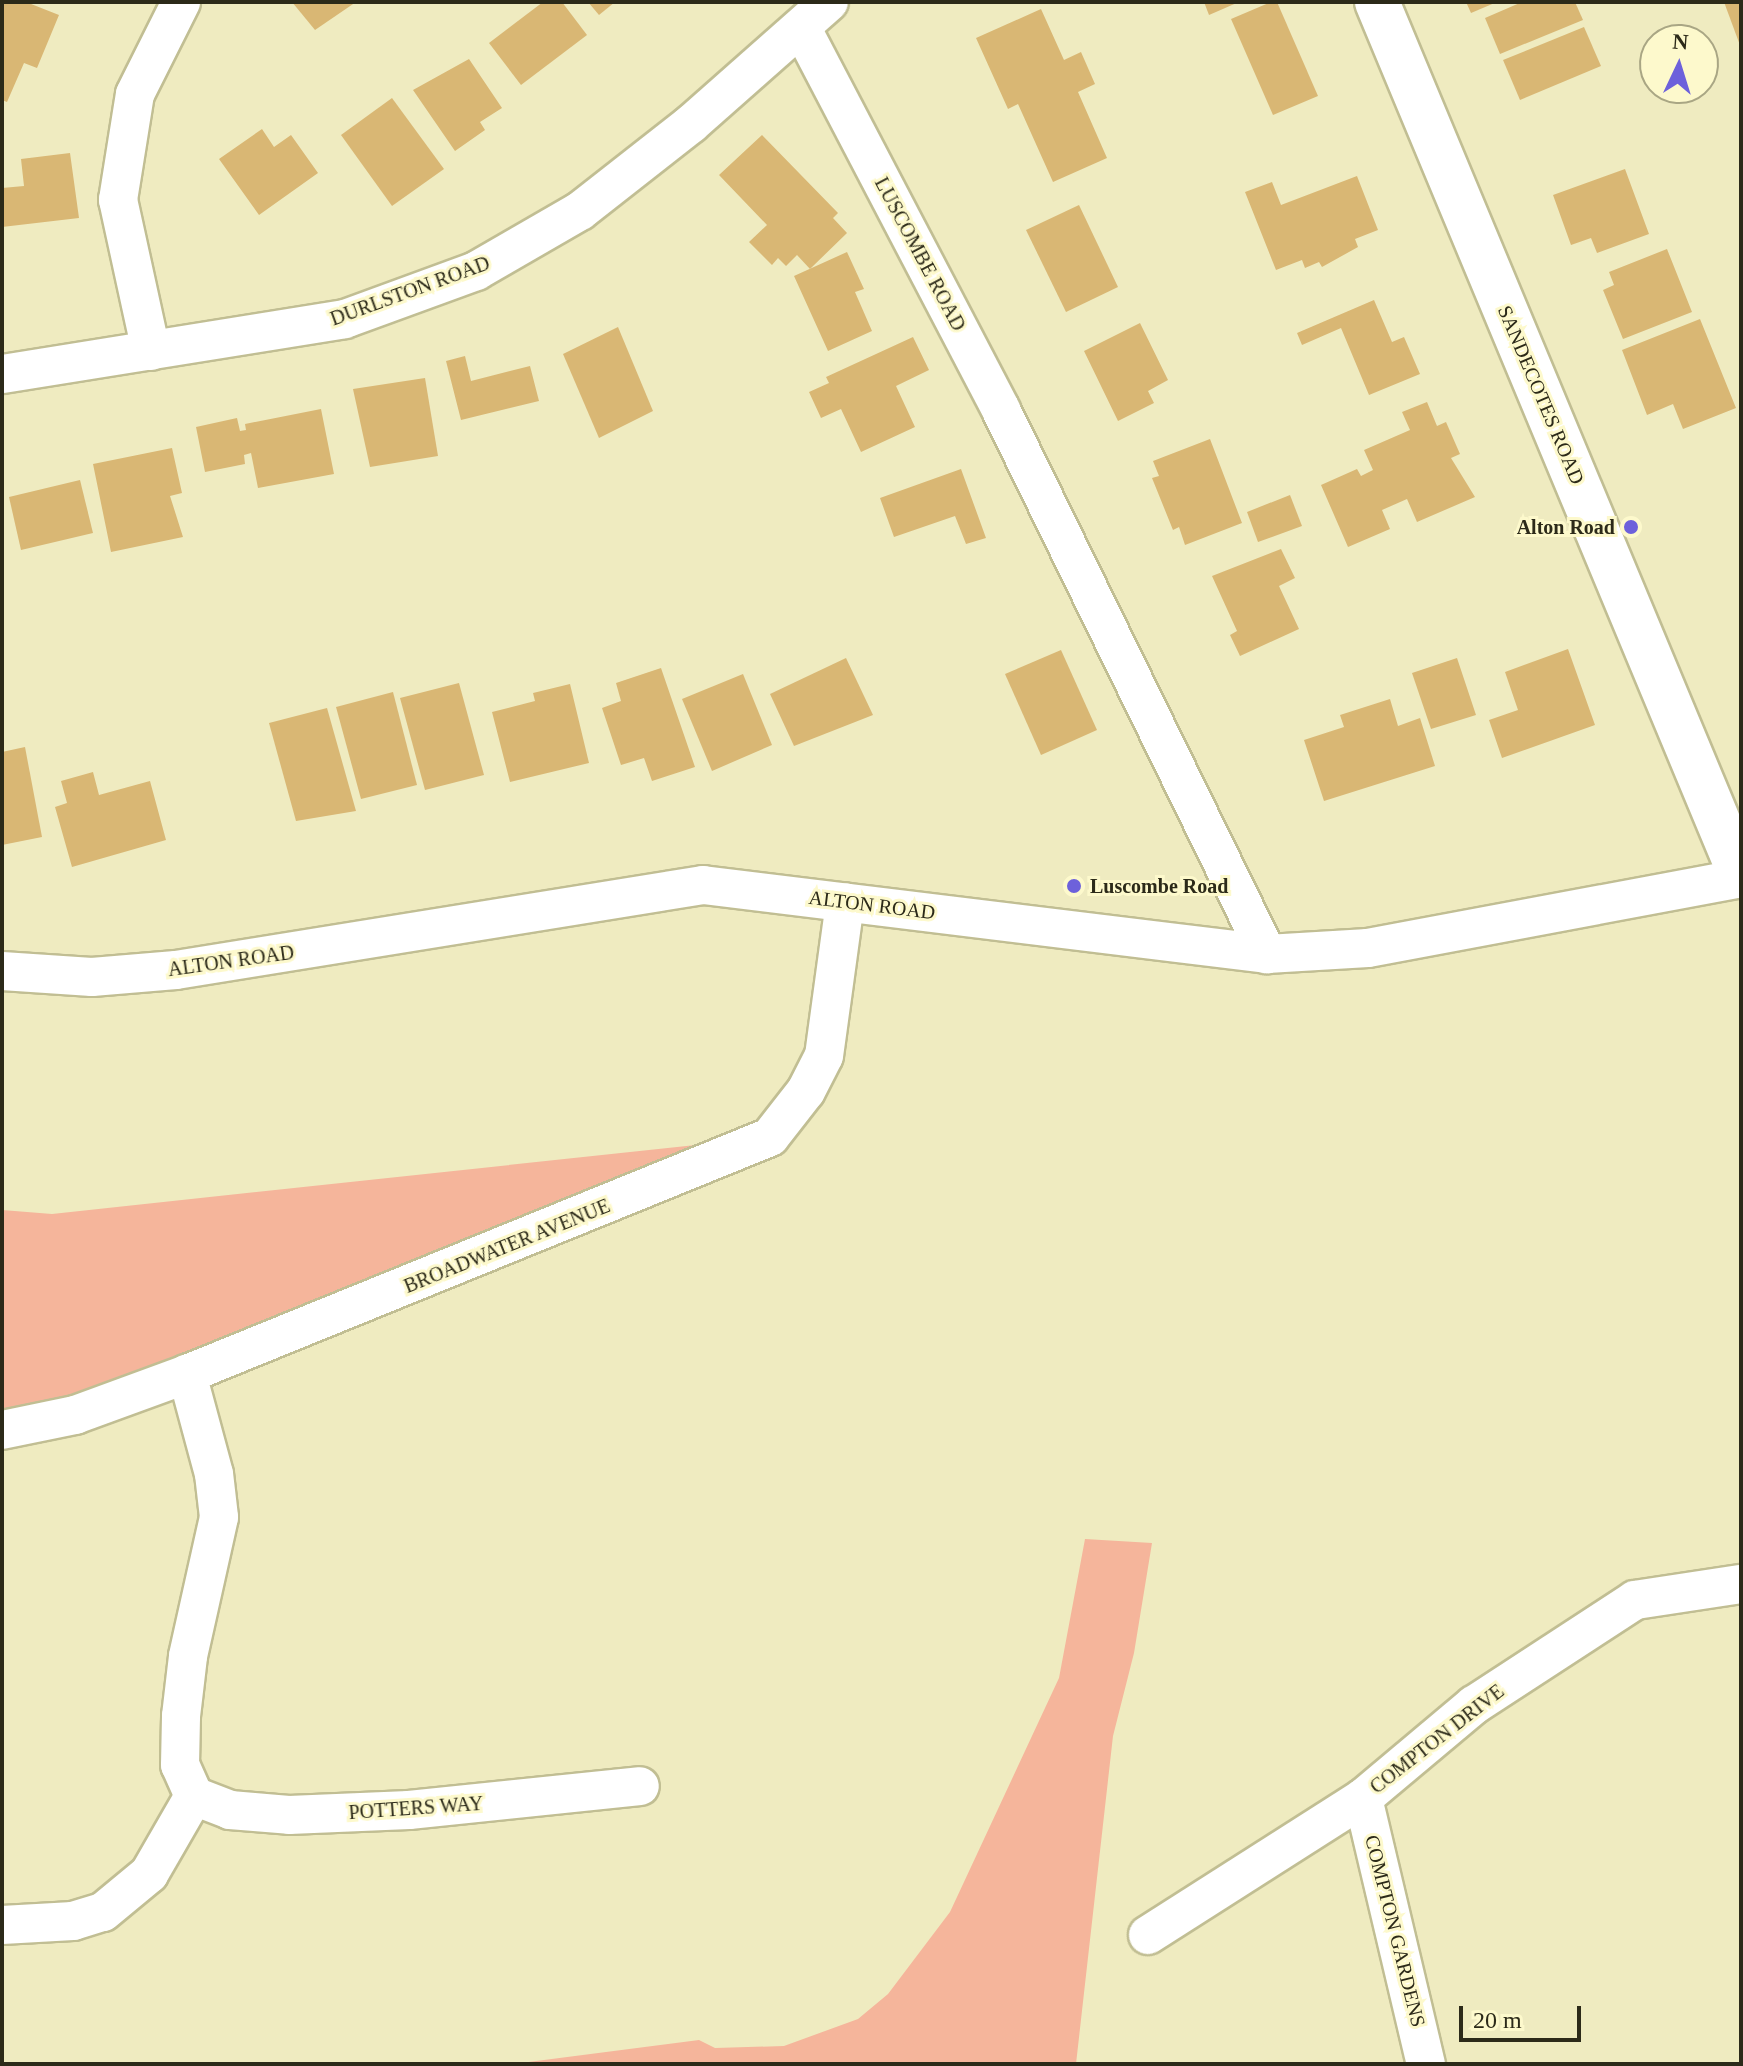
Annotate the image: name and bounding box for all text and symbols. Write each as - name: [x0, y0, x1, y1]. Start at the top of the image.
- north arrow: [1639, 24, 1719, 104]
- text: N: [1672, 29, 1689, 55]
- street label: LUSCOMBE ROAD: [869, 173, 971, 335]
- street label: DURLSTON ROAD: [327, 251, 493, 331]
- street label: SANDECOTES ROAD: [1493, 302, 1589, 488]
- place label: Alton Road: [1517, 515, 1615, 539]
- marker: Alton Road: [1622, 518, 1640, 536]
- place label: Luscombe Road: [1090, 874, 1228, 898]
- marker: Luscombe Road: [1065, 877, 1083, 895]
- street label: ALTON ROAD: [807, 885, 937, 925]
- street label: ALTON ROAD: [166, 940, 296, 982]
- street label: BROADWATER AVENUE: [400, 1193, 614, 1299]
- street label: COMPTON DRIVE: [1365, 1679, 1509, 1799]
- street label: POTTERS WAY: [348, 1791, 484, 1825]
- street label: COMPTON GARDENS: [1360, 1833, 1430, 2029]
- scale bar: [1463, 1990, 1585, 2040]
- text: 20 m: [1473, 2007, 1522, 2033]

